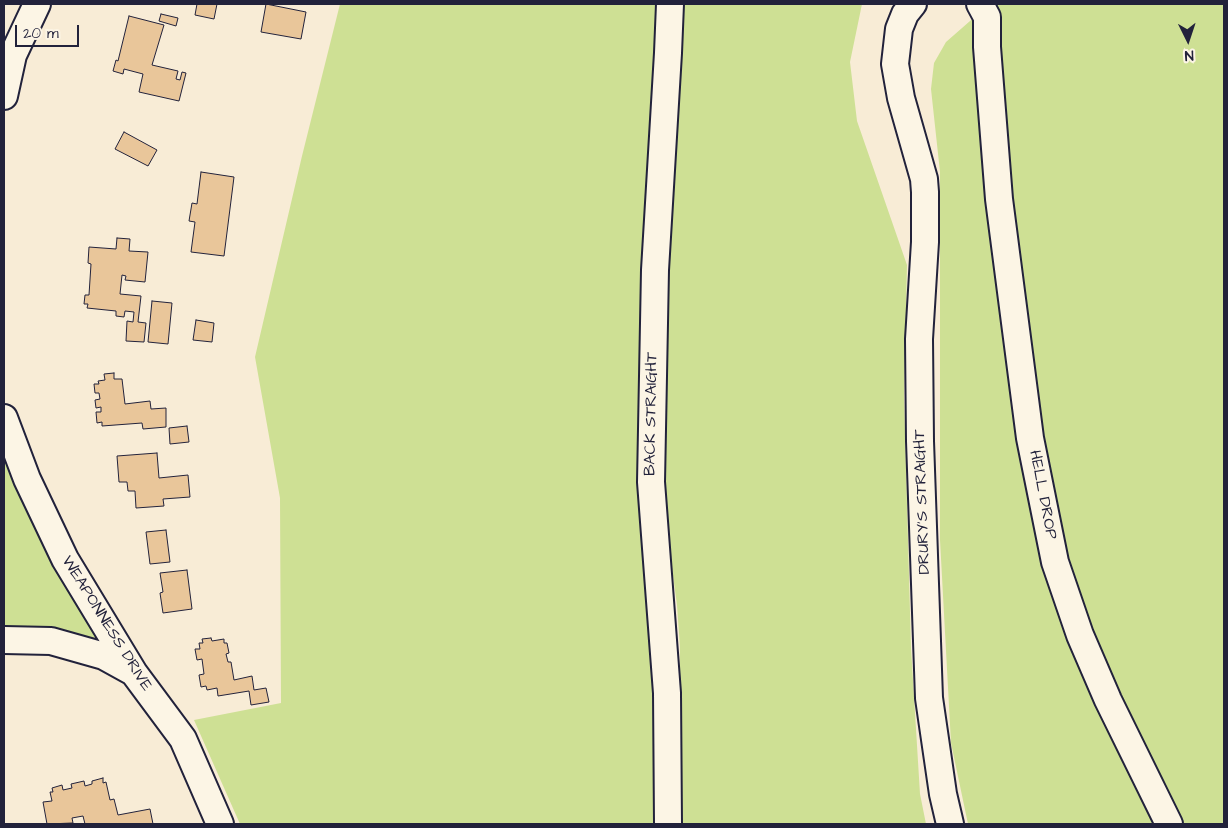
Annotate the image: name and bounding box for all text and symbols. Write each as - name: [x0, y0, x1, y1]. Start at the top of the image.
- scale bar: [18, 15, 81, 47]
- north arrow: [1163, 15, 1213, 65]
- text: 20 m: [23, 23, 59, 44]
- text: N: [1184, 45, 1194, 65]
- street label: BACK STRAIGHT: [641, 352, 663, 476]
- street label: DRURY'S STRAIGHT: [911, 429, 935, 575]
- street label: HELL DROP: [1024, 449, 1060, 541]
- street label: WEAPONNESS DRIVE: [57, 553, 155, 695]

